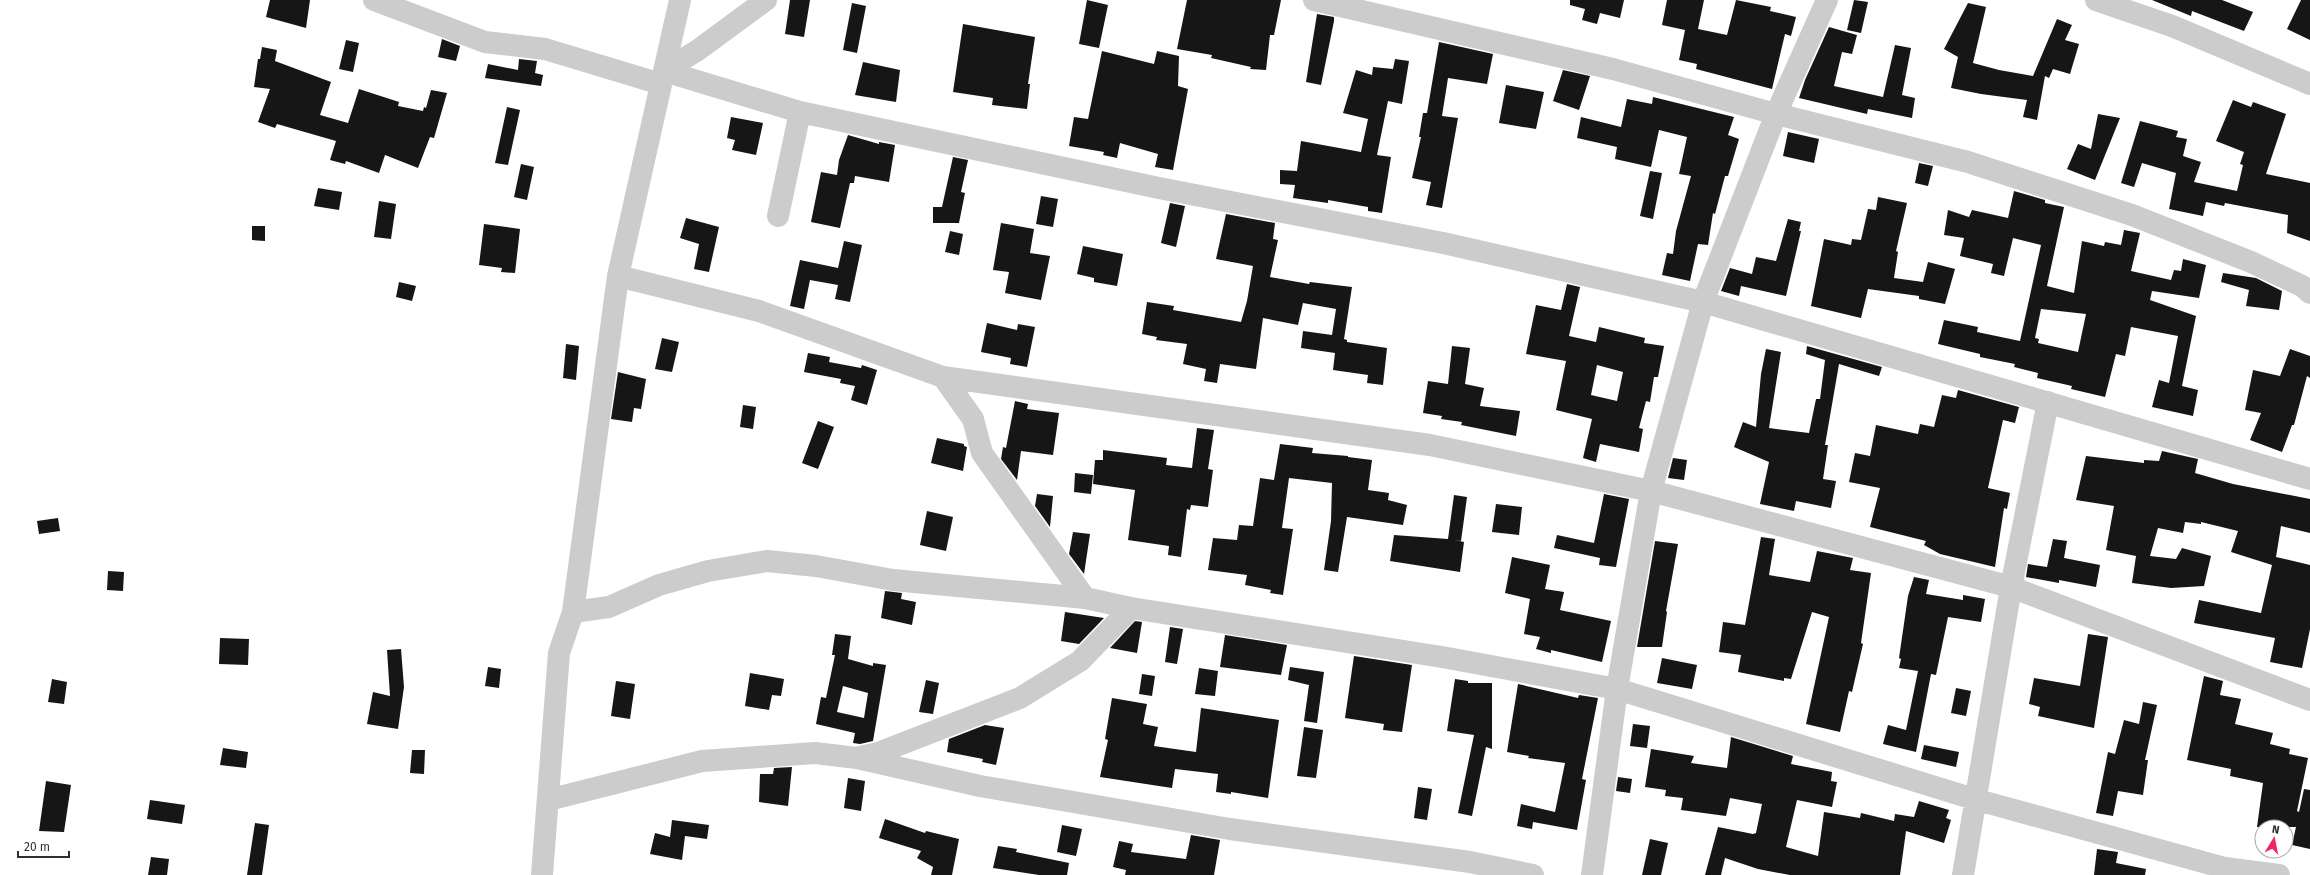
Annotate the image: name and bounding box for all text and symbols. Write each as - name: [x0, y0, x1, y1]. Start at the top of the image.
- north arrow: [2254, 819, 2294, 859]
- text: N: [2271, 823, 2280, 837]
- scale bar: [18, 833, 69, 859]
- text: 20 m: [24, 840, 50, 854]

